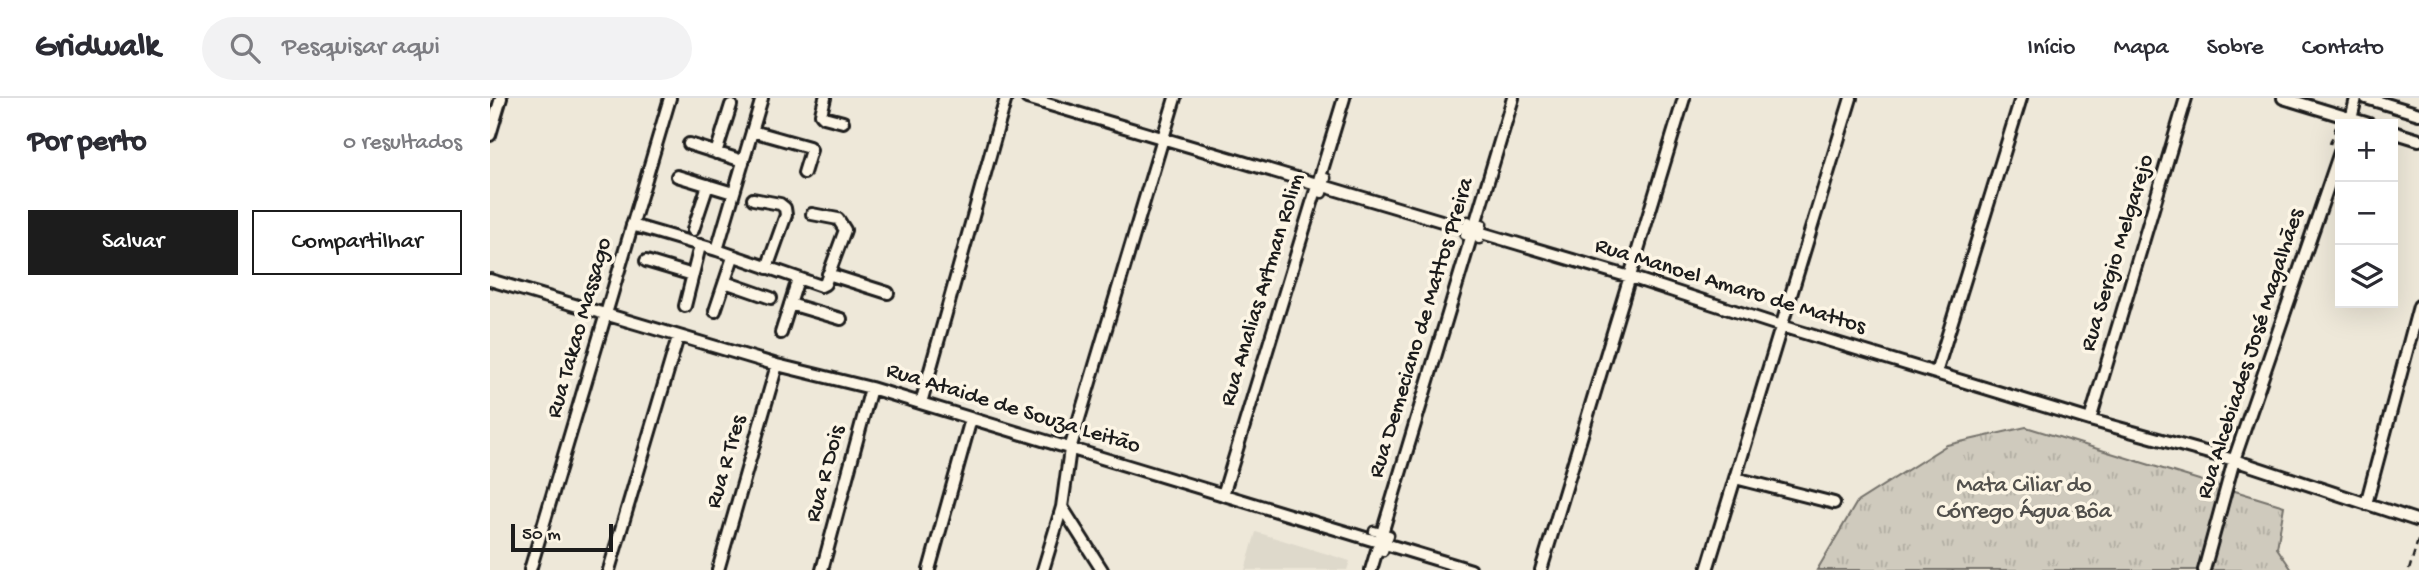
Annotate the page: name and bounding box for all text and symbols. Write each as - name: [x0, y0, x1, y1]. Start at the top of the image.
- search box: [202, 17, 692, 80]
- text: Gridwalk: [35, 29, 160, 67]
- icon: search: [226, 29, 264, 67]
- text: Pesquisar aqui: [282, 33, 440, 64]
- text: Início: [2027, 34, 2075, 63]
- text: Mapa: [2113, 34, 2169, 63]
- text: Sobre: [2207, 34, 2264, 63]
- text: Contato: [2302, 34, 2384, 63]
- map controls: [2335, 119, 2398, 308]
- button: +: [2335, 119, 2398, 182]
- text: Por perto: [28, 126, 147, 161]
- text: 0 resultados: [343, 130, 462, 157]
- street label: Rua Sergio Melgarejo: [2075, 151, 2161, 355]
- street label: Rua Analias Artman Rolim: [1215, 170, 1311, 410]
- street label: Rua Demeciano de Mattos Preira: [1363, 173, 1481, 481]
- button: −: [2335, 182, 2398, 245]
- street label: Rua Alcebiades José Magalhães: [2191, 205, 2311, 503]
- button: Salvar: [28, 210, 238, 275]
- button: Compartilhar: [252, 210, 462, 275]
- street label: Rua Manoel Amaro de Mattos: [1591, 233, 1869, 341]
- street label: Rua Takao Massago: [541, 235, 619, 421]
- button: layers: [2335, 245, 2398, 308]
- street label: Rua Ataide de Souza Leitão: [883, 357, 1143, 461]
- street label: Rua R Tres: [701, 412, 753, 512]
- street label: Rua R Dois: [800, 422, 852, 525]
- park label: Mata Ciliar do Córrego Água Bôa: [1936, 473, 2113, 526]
- scale bar: [511, 521, 612, 553]
- text: 50 m: [522, 524, 561, 547]

